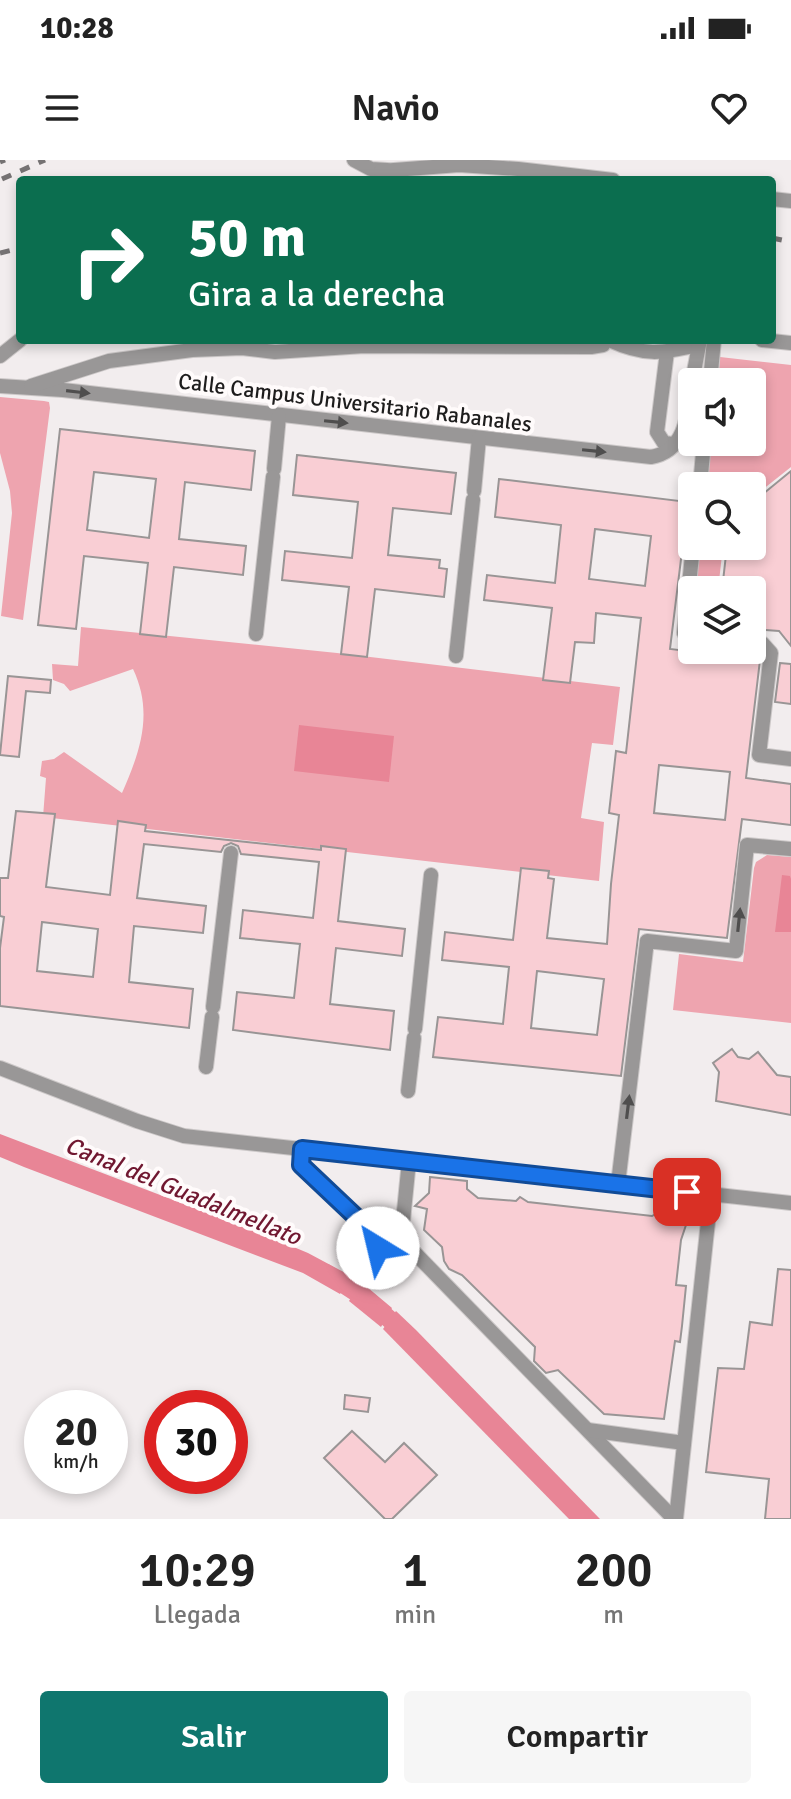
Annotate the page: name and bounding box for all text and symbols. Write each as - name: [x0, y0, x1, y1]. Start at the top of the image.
- text: 10:28: [40, 10, 114, 47]
- icon: menu: [40, 86, 84, 130]
- text: Navio: [352, 86, 439, 131]
- icon: heart: [707, 86, 751, 130]
- text: 50 m: [188, 203, 306, 272]
- icon: right: [56, 208, 160, 312]
- text: Gira a la derecha: [188, 272, 446, 317]
- street label: Calle Campus Universitario Rabanales: [177, 367, 533, 438]
- map controls: [678, 368, 766, 664]
- button: sound: [678, 368, 766, 456]
- one-way arrow: [66, 386, 91, 399]
- one-way arrow: [324, 416, 349, 429]
- one-way arrow: [582, 445, 607, 458]
- button: search: [678, 472, 766, 560]
- button: layers: [678, 576, 766, 664]
- one-way arrow: [733, 907, 746, 932]
- one-way arrow: [621, 1094, 634, 1119]
- water label: Canal del Guadalmellato: [61, 1130, 307, 1253]
- pin: [653, 1158, 721, 1226]
- icon: arrive: [665, 1170, 709, 1214]
- position arrow: [336, 1206, 420, 1290]
- speed limit sign: 30: [144, 1390, 248, 1494]
- text: 20: [54, 1407, 98, 1457]
- text: km/h: [53, 1449, 99, 1474]
- text: 10:29: [139, 1541, 256, 1600]
- text: 1: [402, 1541, 428, 1600]
- text: 200: [575, 1541, 652, 1600]
- text: Llegada: [153, 1599, 241, 1631]
- text: min: [394, 1599, 436, 1631]
- text: m: [603, 1599, 624, 1631]
- button: Salir: [40, 1691, 388, 1783]
- button: Compartir: [404, 1691, 751, 1783]

